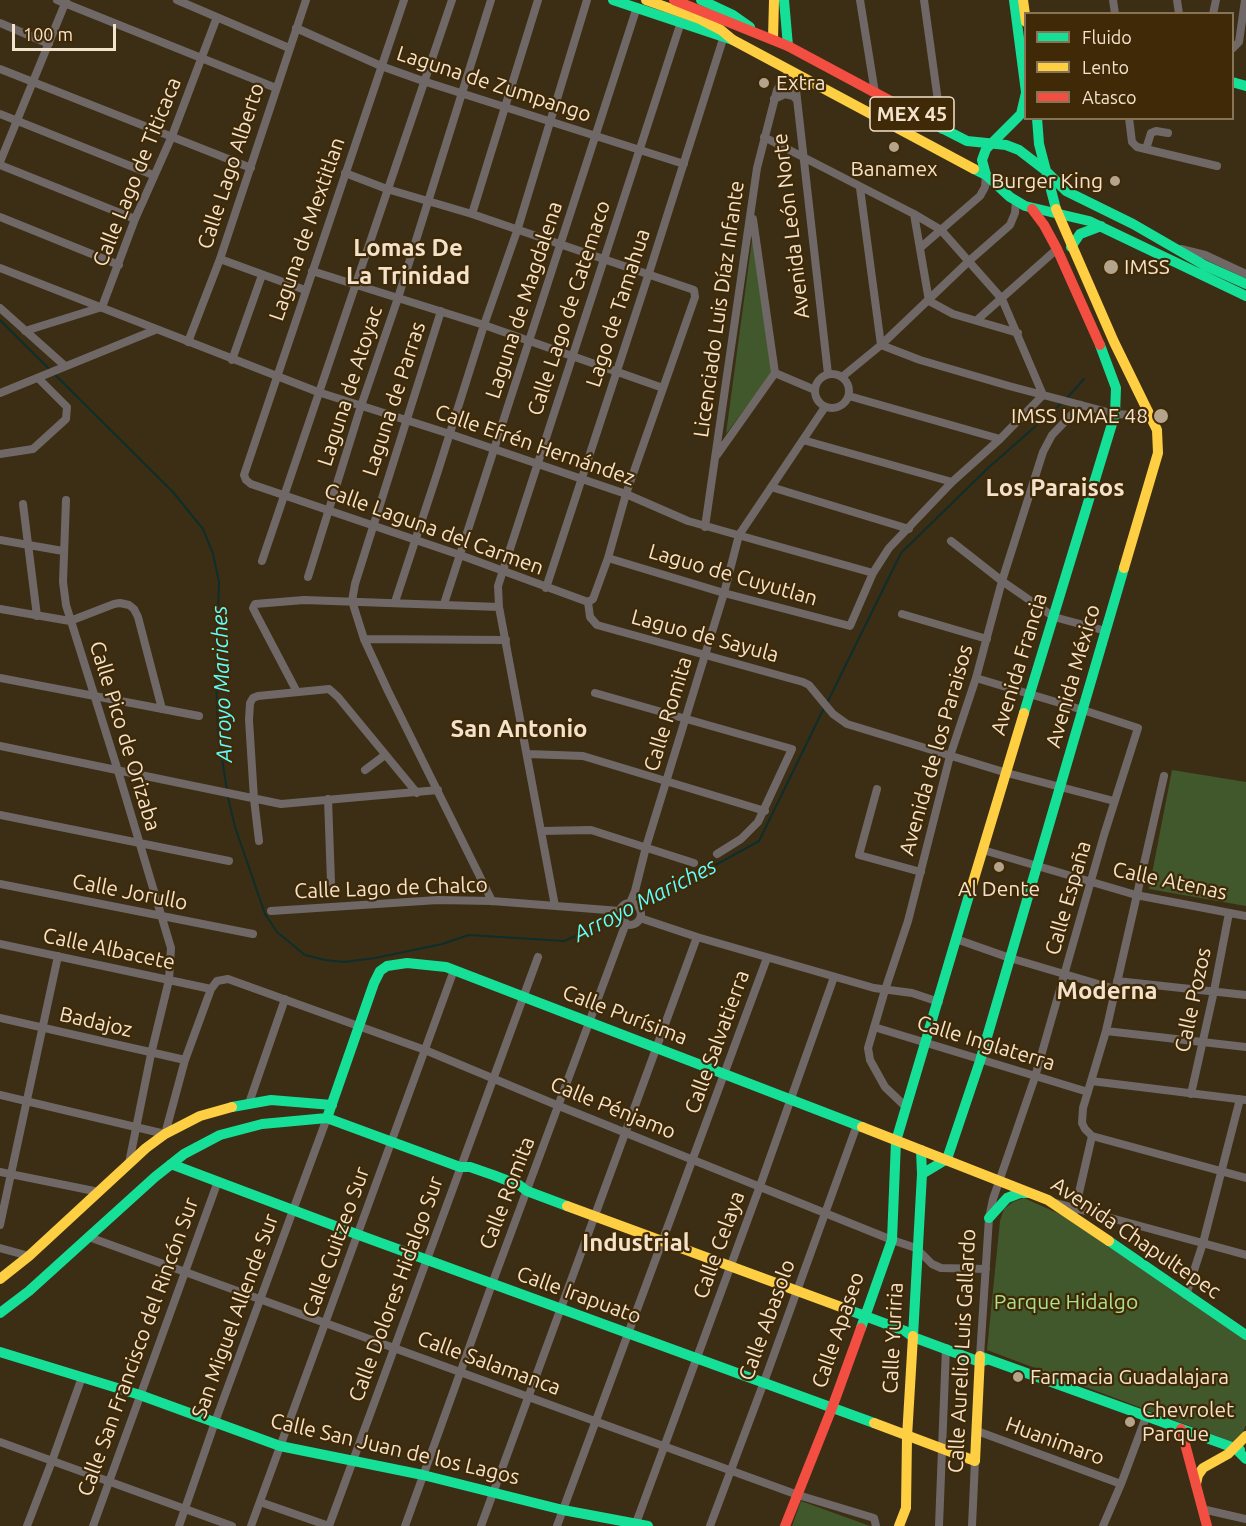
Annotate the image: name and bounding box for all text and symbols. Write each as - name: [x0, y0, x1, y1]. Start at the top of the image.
- scale bar: [15, 12, 118, 50]
- legend: [1024, 12, 1234, 120]
- text: 100 m: [23, 24, 73, 44]
- text: Fluido: [1082, 27, 1132, 47]
- street label: Laguna de Zumpango: [394, 41, 594, 127]
- text: Lento: [1082, 57, 1129, 77]
- place label: Extra: [776, 70, 826, 96]
- street label: Calle Lago de Titicaca: [87, 74, 187, 270]
- marker: Extra: [757, 76, 771, 90]
- street label: Calle Lago Alberto: [192, 80, 270, 252]
- text: Atasco: [1082, 87, 1137, 107]
- road number: MEX 45: [870, 97, 954, 131]
- street label: Avenida León Norte: [767, 132, 815, 320]
- street label: Laguna de Mextitlan: [264, 134, 350, 324]
- marker: Banamex: [887, 140, 901, 154]
- place label: Banamex: [850, 156, 938, 182]
- place label: Burger King: [991, 168, 1103, 194]
- marker: Burger King: [1108, 174, 1122, 188]
- street label: Licenciado Luis Díaz Infante: [689, 179, 749, 439]
- street label: Calle Lago de Catemaco: [522, 197, 616, 419]
- street label: Laguna de Magdalena: [480, 198, 568, 402]
- street label: Lago de Tamahua: [581, 226, 655, 390]
- district label: Lomas De La Trinidad: [346, 234, 470, 290]
- place label: IMSS: [1124, 254, 1170, 280]
- marker: IMSS: [1102, 258, 1120, 276]
- street label: Laguna de Atoyac: [312, 303, 388, 469]
- street label: Laguna de Parras: [357, 319, 431, 479]
- street label: Calle Efrén Hernández: [432, 399, 638, 491]
- place label: IMSS UMAE 48: [1011, 403, 1148, 429]
- marker: IMSS UMAE 48: [1152, 407, 1170, 425]
- district label: Los Paraisos: [986, 474, 1124, 502]
- street label: Calle Laguna del Carmen: [321, 478, 547, 580]
- street label: Laguo de Cuyutlan: [646, 539, 820, 611]
- street label: Avenida Francia: [985, 590, 1053, 738]
- street label: Avenida México: [1041, 602, 1105, 750]
- street label: Laguo de Sayula: [629, 604, 781, 668]
- water label: Arroyo Mariches: [206, 605, 238, 763]
- street label: Calle Pico de Orizaba: [84, 638, 166, 834]
- street label: Avenida de los Paraisos: [894, 642, 978, 858]
- street label: Calle Romita: [639, 654, 697, 774]
- district label: San Antonio: [450, 715, 588, 743]
- street label: Calle España: [1040, 838, 1096, 958]
- water label: Arroyo Mariches: [569, 853, 721, 947]
- street label: Calle Atenas: [1110, 857, 1230, 905]
- marker: Al Dente: [992, 860, 1006, 874]
- street label: Calle Jorullo: [70, 868, 190, 916]
- street label: Calle Lago de Chalco: [294, 872, 488, 904]
- place label: Al Dente: [958, 876, 1040, 902]
- street label: Calle Albacete: [41, 923, 177, 975]
- street label: Calle Pozos: [1170, 945, 1216, 1055]
- street label: Calle Salvatierra: [679, 967, 755, 1117]
- district label: Moderna: [1057, 977, 1157, 1005]
- street label: Calle Purísima: [559, 980, 691, 1050]
- street label: Badajoz: [57, 1001, 135, 1043]
- street label: Calle Inglaterra: [914, 1010, 1058, 1076]
- street label: Calle Pénjamo: [547, 1071, 679, 1145]
- street label: Calle Romita: [474, 1133, 540, 1253]
- street label: Calle Cuitzeo Sur: [297, 1163, 375, 1321]
- street label: Avenida Chapultepec: [1046, 1172, 1226, 1304]
- street label: Calle Dolores Hidalgo Sur: [343, 1173, 449, 1405]
- street label: Calle Celaya: [688, 1188, 750, 1302]
- street label: Calle San Francisco del Rincón Sur: [72, 1194, 204, 1500]
- street label: San Miguel Allende Sur: [186, 1210, 284, 1422]
- street label: Calle Aurelio Luis Gallardo: [943, 1228, 981, 1474]
- district label: Industrial: [582, 1229, 690, 1257]
- street label: Calle Abasolo: [733, 1256, 801, 1384]
- street label: Calle Irapuato: [513, 1261, 645, 1329]
- street label: Calle Apaseo: [806, 1269, 870, 1391]
- street label: Calle Yuriria: [877, 1282, 909, 1394]
- park label: Parque Hidalgo: [994, 1289, 1138, 1315]
- street label: Calle Salamanca: [414, 1325, 564, 1401]
- place label: Farmacia Guadalajara: [1030, 1364, 1229, 1390]
- marker: Farmacia Guadalajara: [1011, 1370, 1025, 1384]
- place label: Chevrolet Parque: [1142, 1397, 1234, 1447]
- street label: Calle San Juan de los Lagos: [268, 1408, 522, 1490]
- street label: Huanimaro: [1002, 1411, 1108, 1471]
- marker: Chevrolet Parque: [1123, 1415, 1137, 1429]

